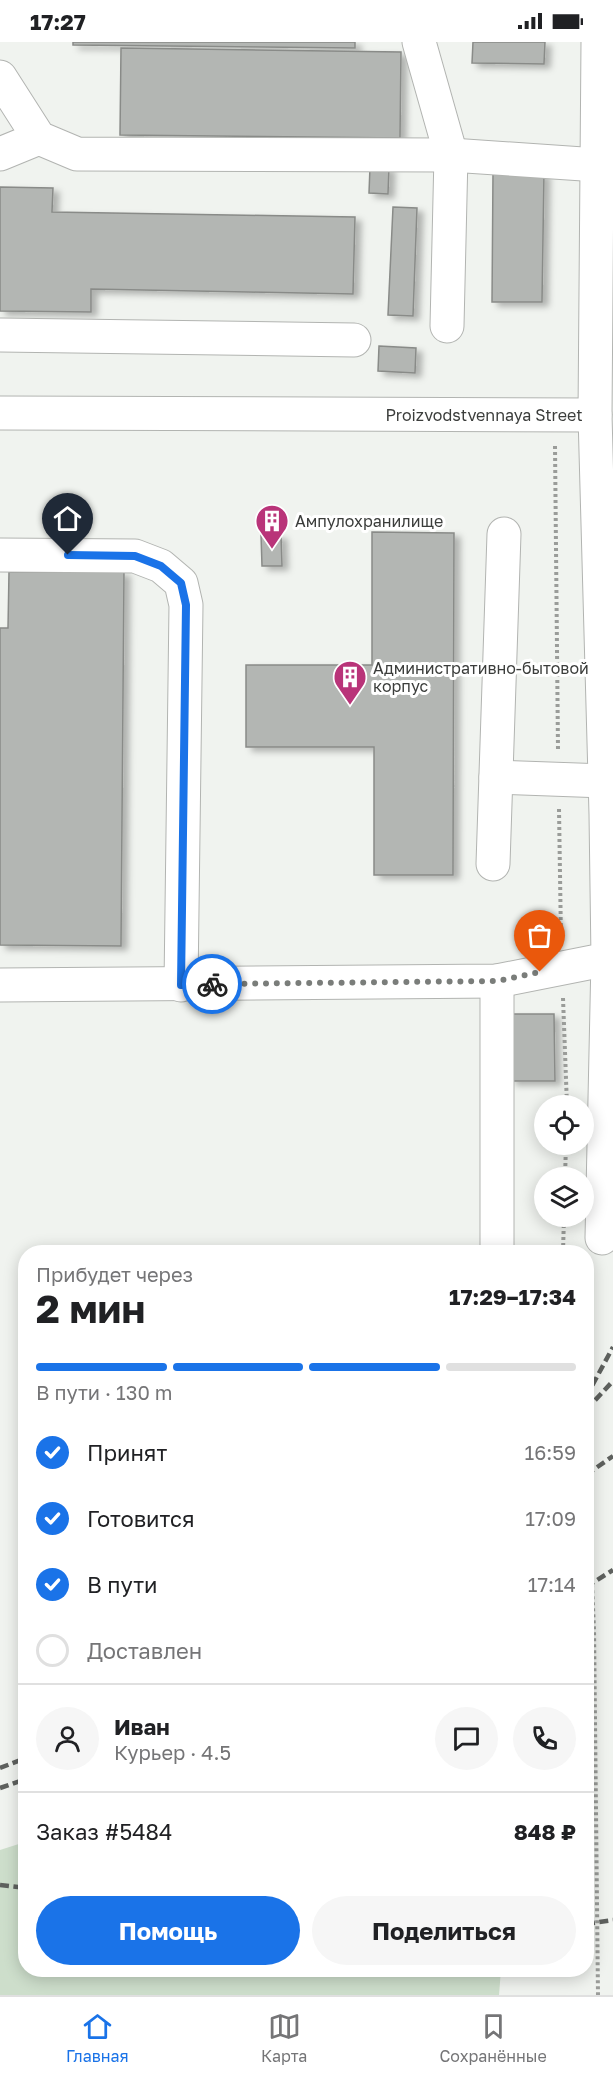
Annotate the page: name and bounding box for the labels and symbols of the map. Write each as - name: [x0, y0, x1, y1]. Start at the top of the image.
- street label: Proizvodstvennaya Street: [385, 405, 583, 425]
- pin: [42, 493, 93, 555]
- building icon: Ампулохранилище: [254, 503, 290, 550]
- place label: Ампулохранилище: [295, 511, 443, 531]
- place label: Административно-бытовой корпус: [373, 658, 589, 696]
- building icon: Административно-бытовой корпус: [332, 659, 368, 706]
- pin: [514, 910, 565, 972]
- courier: [182, 954, 242, 1014]

